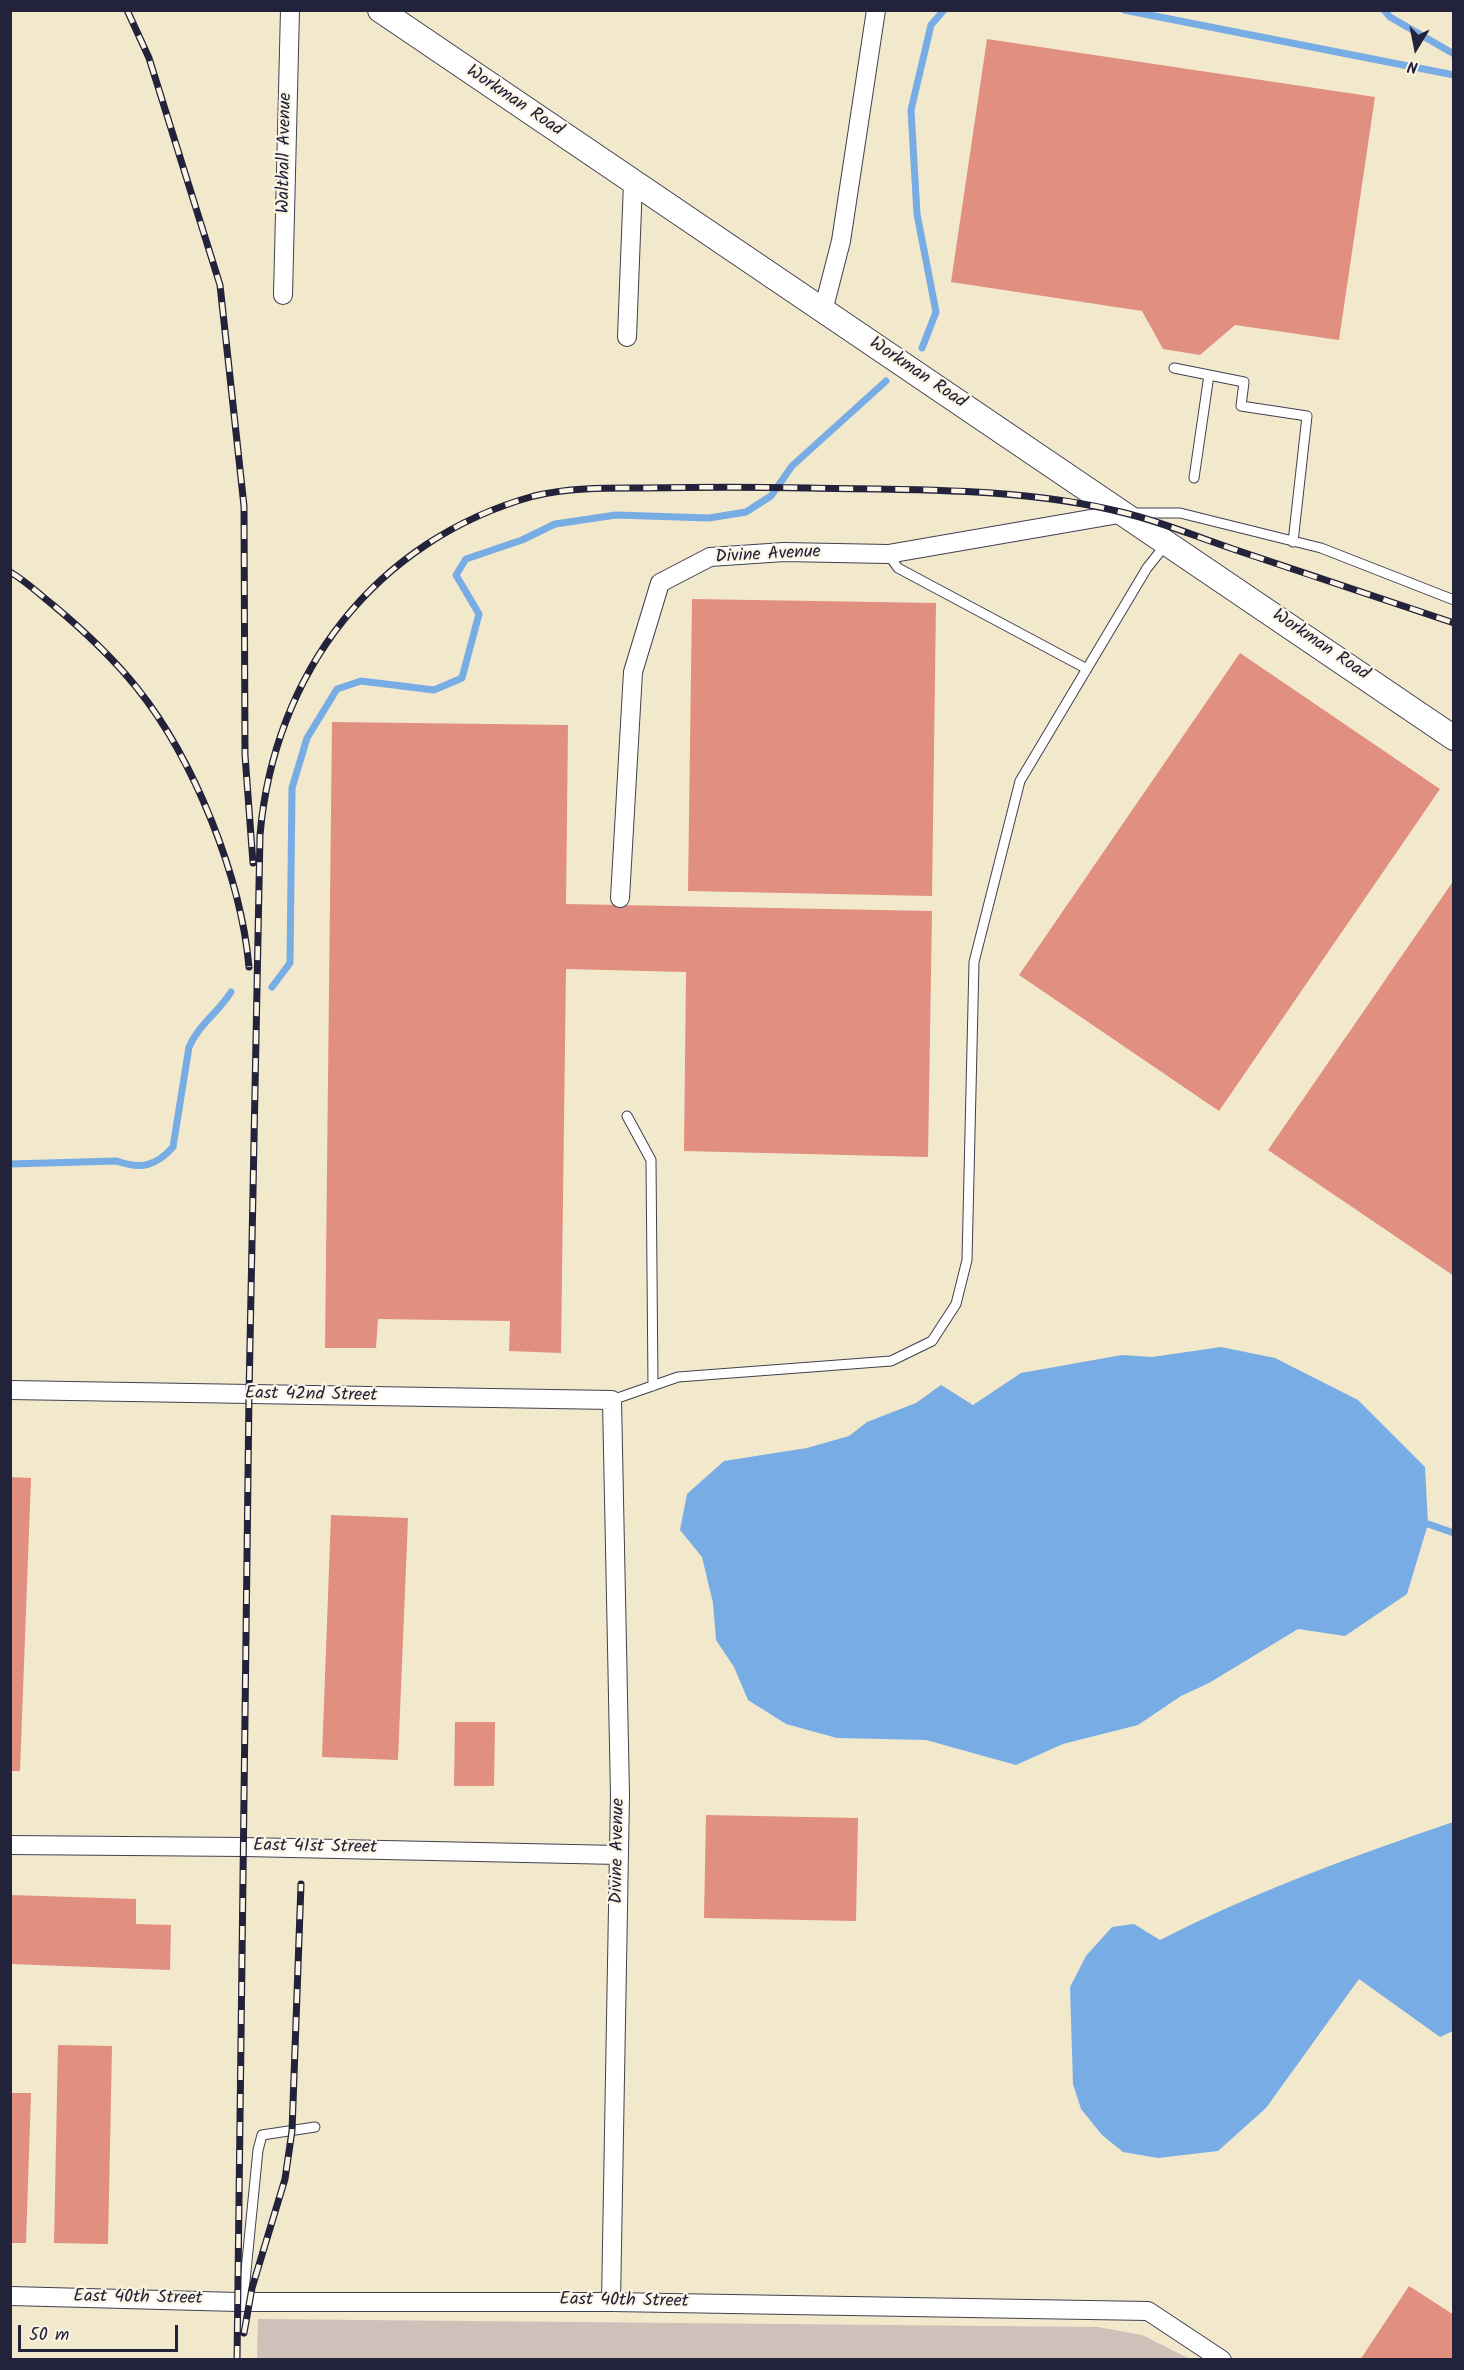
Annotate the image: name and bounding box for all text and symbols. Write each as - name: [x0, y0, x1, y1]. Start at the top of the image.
- north arrow: [1386, 18, 1446, 78]
- text: N: [1406, 53, 1420, 79]
- street label: Workman Road: [461, 62, 567, 142]
- street label: Walthall Avenue: [274, 92, 298, 214]
- street label: Workman Road: [864, 334, 970, 414]
- street label: Divine Avenue: [715, 542, 821, 570]
- street label: Workman Road: [1267, 606, 1373, 686]
- street label: East 42nd Street: [245, 1384, 377, 1408]
- street label: Divine Avenue: [607, 1798, 631, 1904]
- street label: East 41st Street: [253, 1836, 377, 1860]
- street label: East 40th Street: [73, 2287, 203, 2311]
- street label: East 40th Street: [559, 2290, 689, 2314]
- scale bar: [21, 2313, 182, 2351]
- text: 50 m: [29, 2321, 69, 2350]

